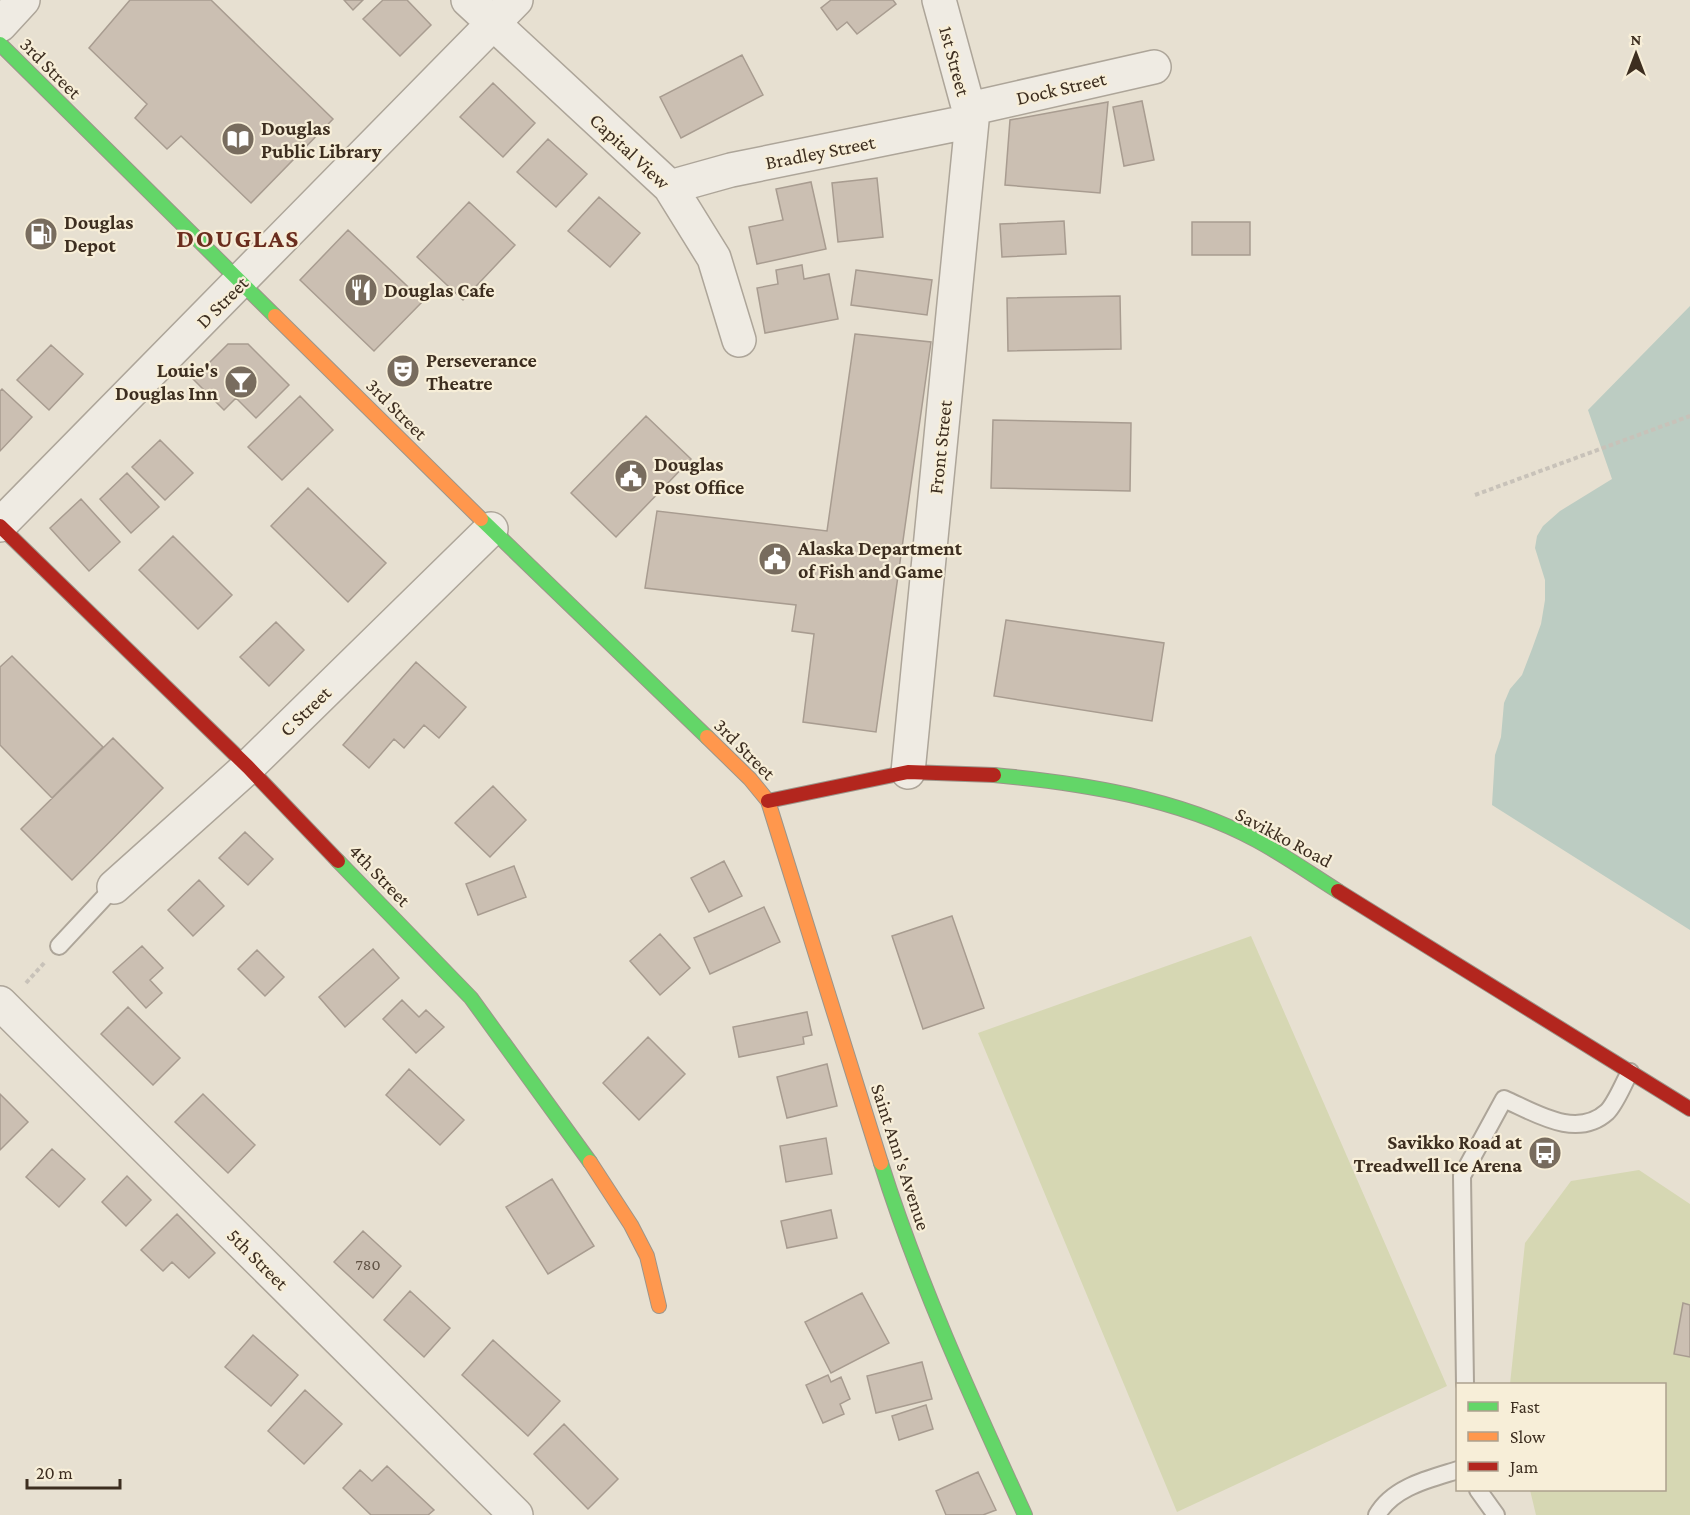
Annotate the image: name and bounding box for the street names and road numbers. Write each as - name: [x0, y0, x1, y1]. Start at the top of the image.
- street label: 1st Street: [935, 24, 975, 99]
- street label: 3rd Street: [16, 33, 86, 103]
- street label: Dock Street: [1014, 67, 1108, 109]
- street label: Capital View: [585, 108, 675, 195]
- street label: Bradley Street: [763, 131, 877, 174]
- street label: D Street: [192, 271, 253, 332]
- street label: 3rd Street: [362, 374, 432, 444]
- street label: Front Street: [924, 399, 956, 495]
- street label: C Street: [275, 681, 335, 741]
- street label: 3rd Street: [710, 714, 780, 784]
- street label: Savikko Road: [1232, 802, 1336, 872]
- street label: 4th Street: [345, 839, 415, 911]
- street label: Saint Ann's Avenue: [867, 1081, 935, 1233]
- street label: 5th Street: [223, 1224, 293, 1294]

